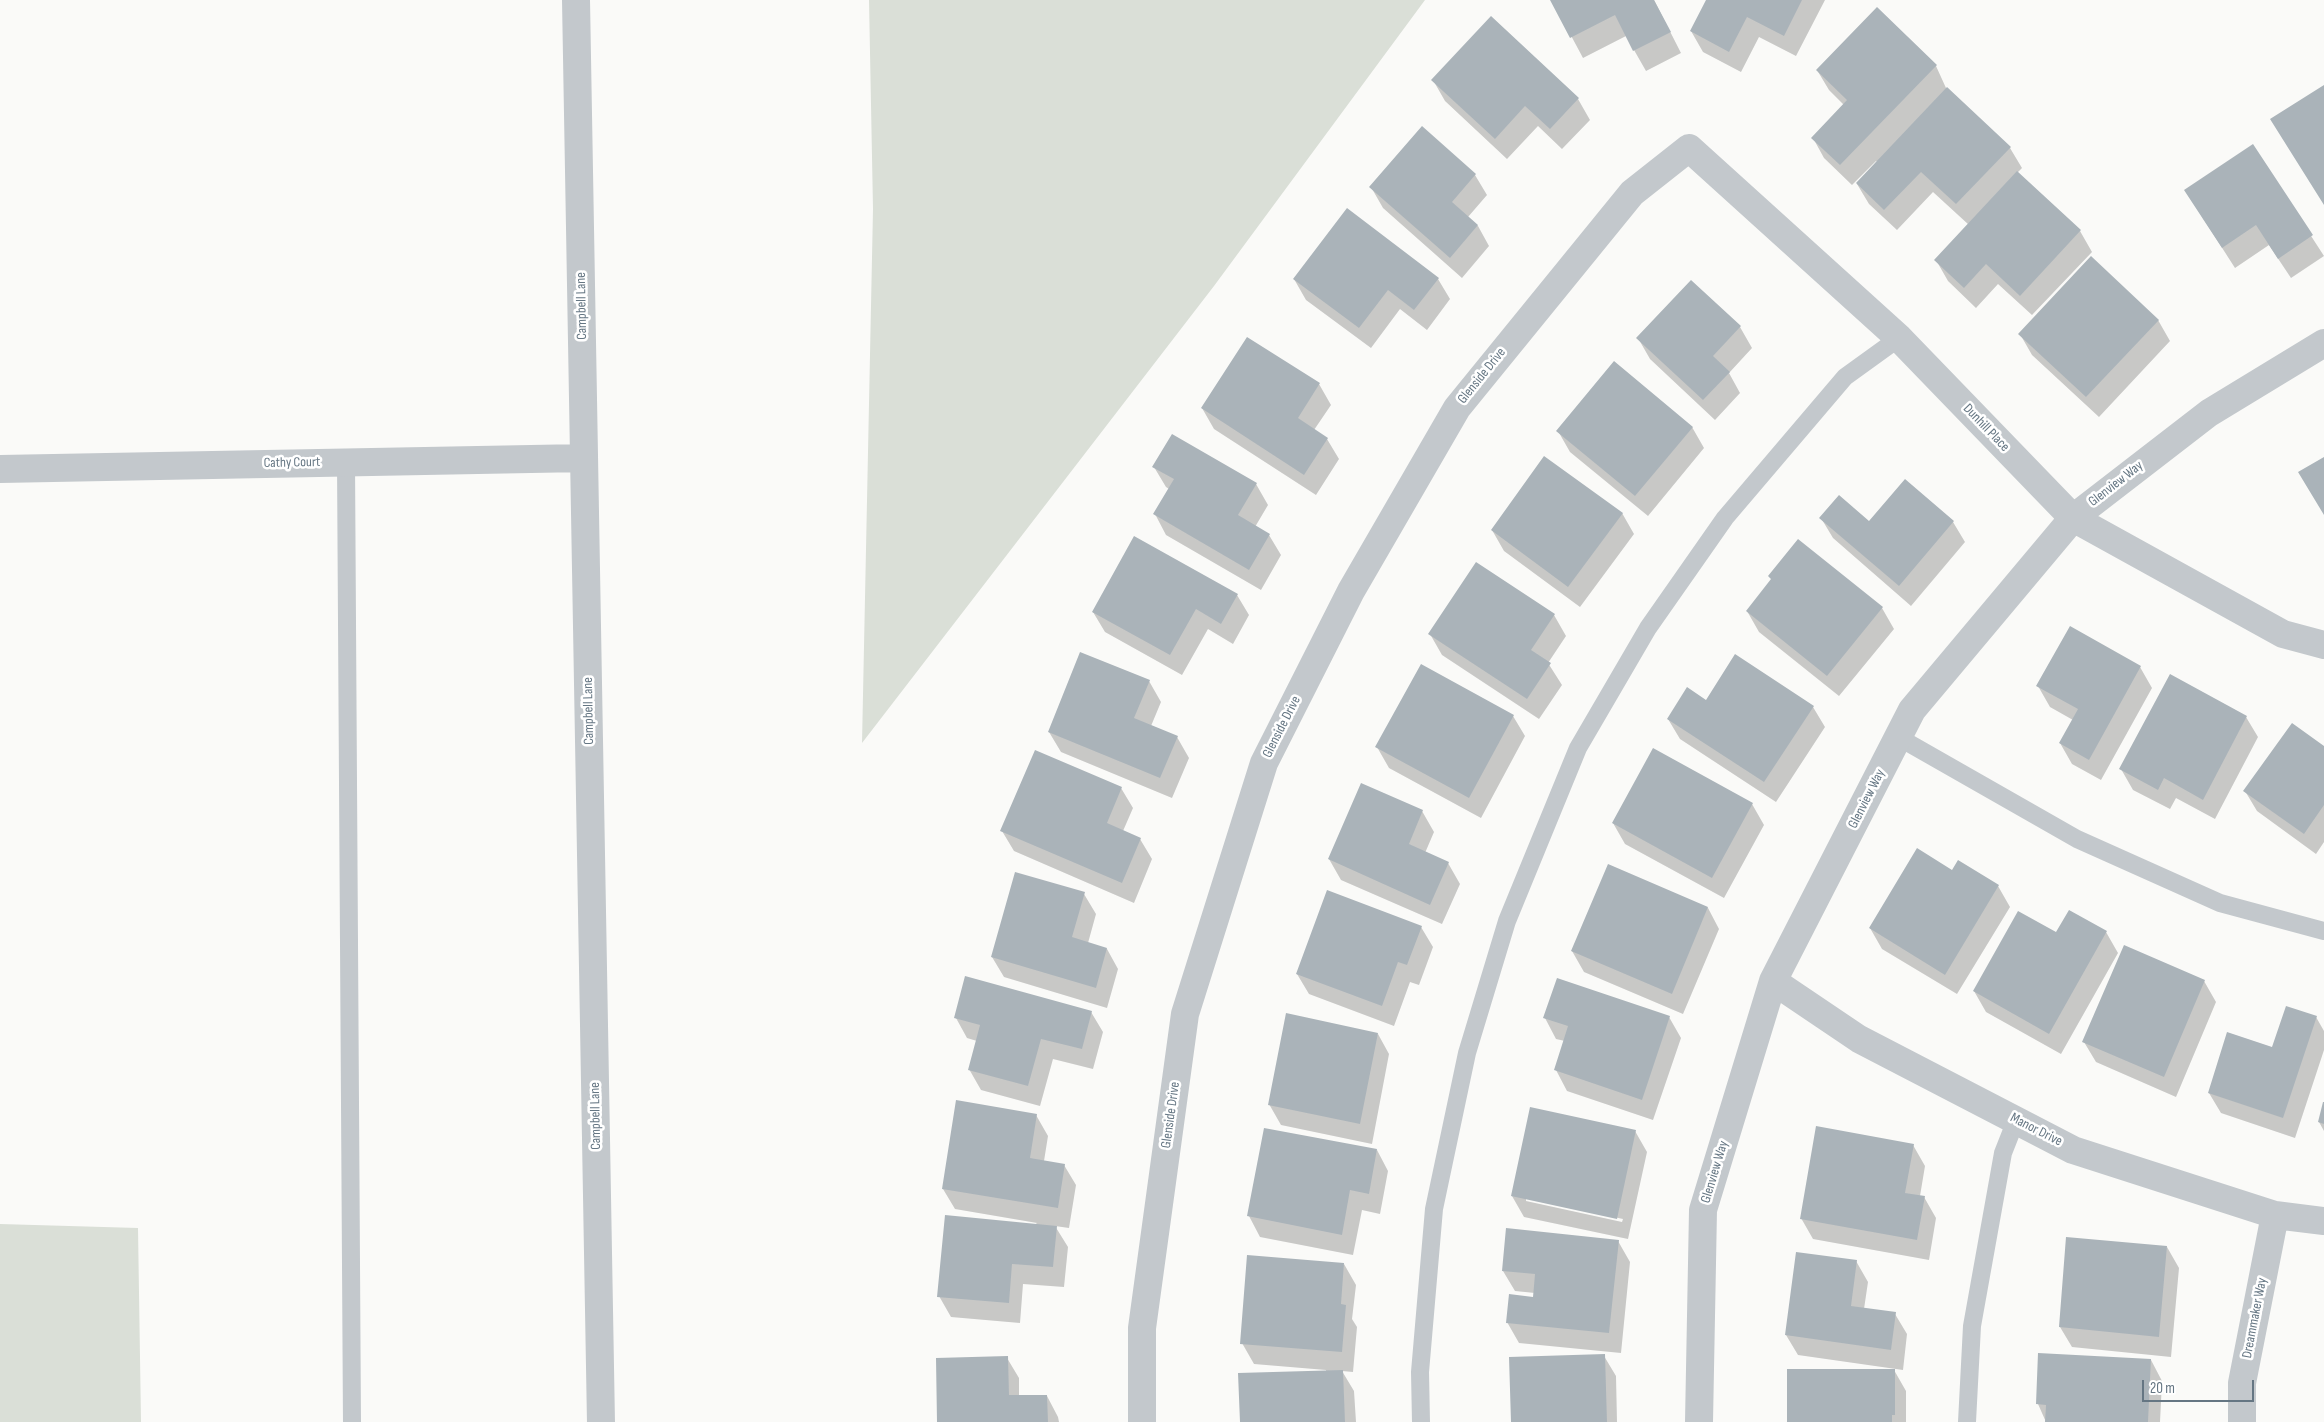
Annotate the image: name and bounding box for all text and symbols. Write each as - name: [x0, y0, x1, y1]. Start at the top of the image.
- street label: Campbell Lane: [573, 272, 591, 340]
- street label: Glenside Drive: [1454, 345, 1510, 407]
- street label: Dunhill Place: [1959, 401, 2013, 455]
- street label: Cathy Court: [264, 454, 320, 472]
- street label: Glenview Way: [2085, 458, 2147, 510]
- street label: Campbell Lane: [580, 677, 598, 745]
- street label: Glenside Drive: [1259, 693, 1305, 761]
- street label: Glenview Way: [1845, 767, 1889, 831]
- street label: Glenside Drive: [1158, 1081, 1184, 1149]
- street label: Campbell Lane: [587, 1082, 605, 1150]
- street label: Manor Drive: [2007, 1110, 2065, 1150]
- street label: Glenview Way: [1698, 1139, 1732, 1205]
- street label: Dreammaker Way: [2239, 1276, 2271, 1360]
- scale bar: [2144, 1370, 2256, 1402]
- text: 20 m: [2150, 1379, 2175, 1398]

